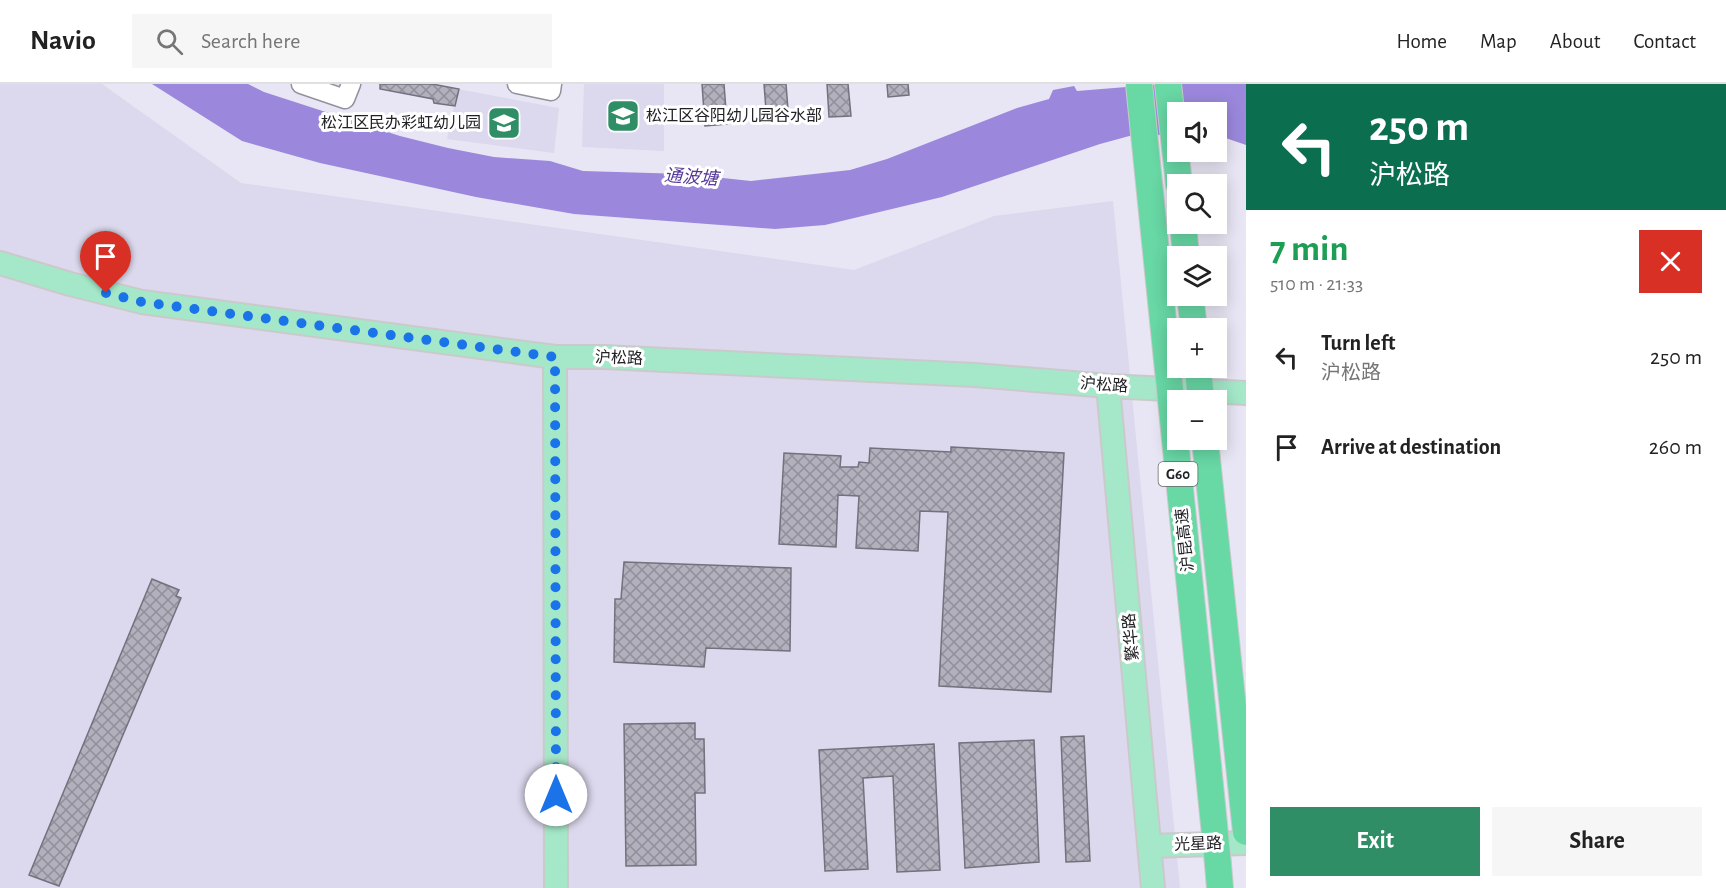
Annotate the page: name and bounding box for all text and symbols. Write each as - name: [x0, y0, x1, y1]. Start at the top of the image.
- search box: [132, 14, 552, 68]
- icon: search: [153, 25, 186, 58]
- text: Navio: [30, 27, 96, 55]
- text: Search here: [201, 30, 300, 52]
- text: Home: [1396, 31, 1447, 52]
- text: Map: [1480, 31, 1517, 52]
- text: About: [1550, 31, 1600, 52]
- text: Contact: [1633, 31, 1696, 52]
- school or university icon: 松江区谷阳幼儿园谷水部: [605, 98, 641, 134]
- map controls: [1167, 102, 1227, 450]
- button: sound: [1167, 102, 1227, 162]
- school or university icon: 松江区民办彩虹幼儿园: [486, 105, 522, 141]
- text: 250 m: [1369, 106, 1469, 148]
- place label: 松江区谷阳幼儿园谷水部: [646, 107, 822, 124]
- icon: left: [1270, 108, 1348, 186]
- place label: 松江区民办彩虹幼儿园: [321, 114, 481, 131]
- text: 沪松路: [1369, 162, 1450, 189]
- water label: 通波塘: [663, 165, 722, 189]
- button: search: [1167, 174, 1227, 234]
- button: close: [1639, 230, 1702, 293]
- pin: [80, 231, 131, 293]
- text: 7 min: [1270, 231, 1348, 267]
- icon: arrive: [89, 240, 122, 273]
- button: layers: [1167, 246, 1227, 306]
- text: 510 m · 21:33: [1270, 274, 1363, 294]
- button: +: [1167, 318, 1227, 378]
- text: Turn left: [1321, 332, 1395, 354]
- icon: left: [1270, 341, 1303, 374]
- text: 250 m: [1650, 346, 1702, 368]
- street label: 沪松路: [595, 348, 643, 367]
- text: 沪松路: [1321, 363, 1381, 383]
- street label: 沪松路: [1079, 374, 1129, 395]
- button: −: [1167, 390, 1227, 450]
- icon: arrive: [1270, 431, 1303, 464]
- text: Arrive at destination: [1321, 436, 1501, 458]
- text: 260 m: [1649, 436, 1702, 458]
- road number: G60: [1158, 462, 1198, 486]
- street label: 沪昆高速: [1173, 507, 1196, 573]
- street label: 繁华路: [1120, 612, 1141, 662]
- position arrow: [524, 763, 588, 827]
- button: Exit: [1270, 807, 1480, 876]
- button: Share: [1492, 807, 1702, 876]
- street label: 光星路: [1174, 834, 1222, 853]

